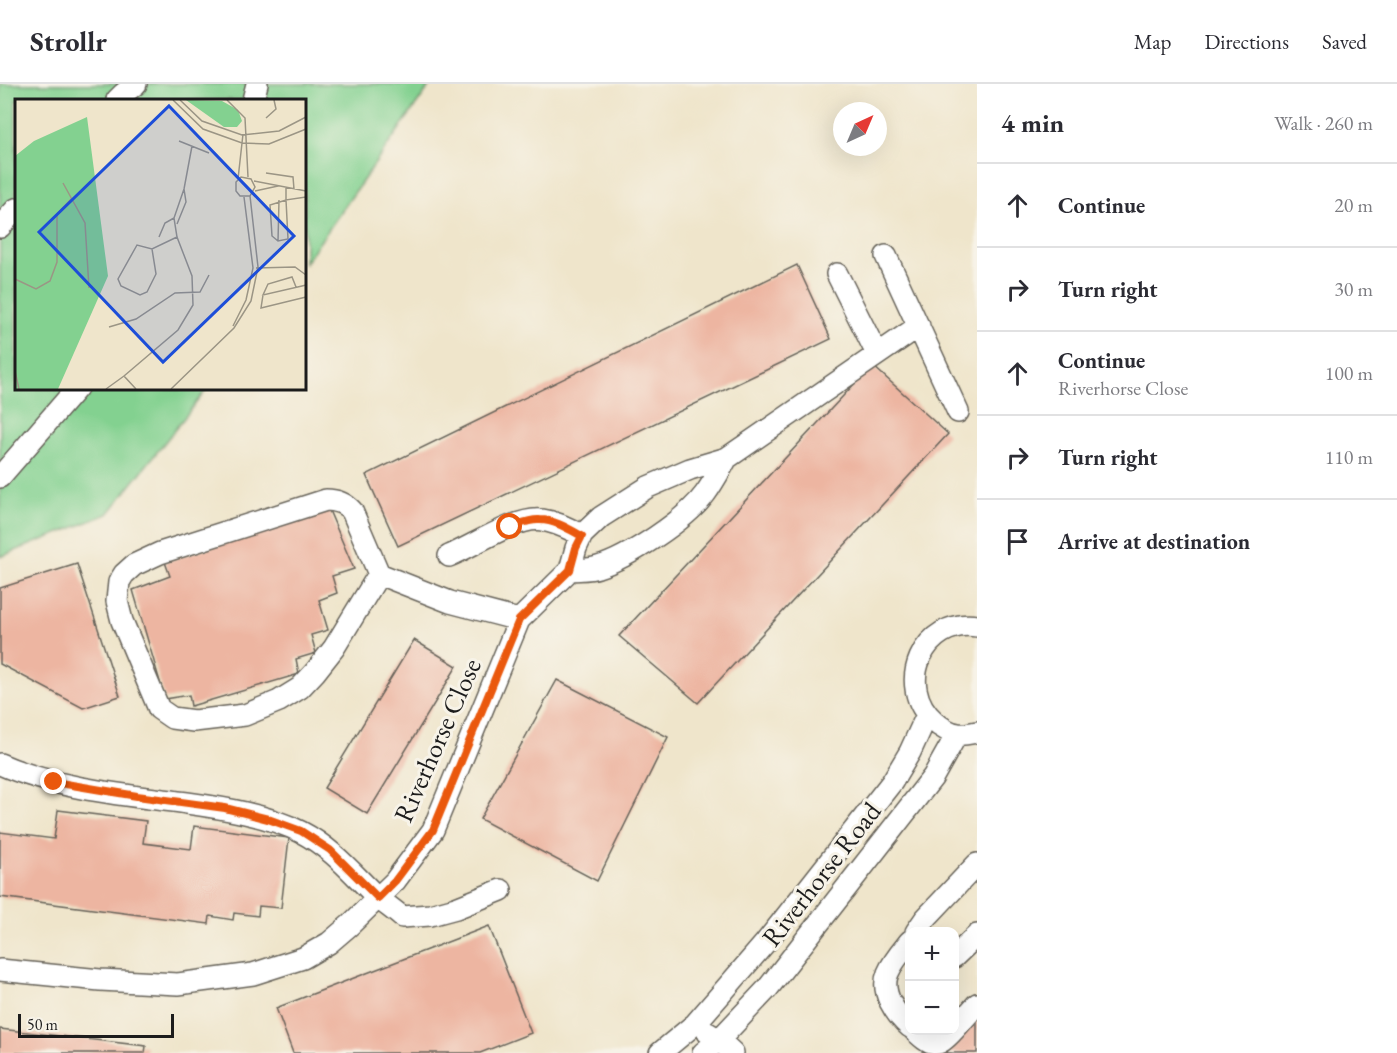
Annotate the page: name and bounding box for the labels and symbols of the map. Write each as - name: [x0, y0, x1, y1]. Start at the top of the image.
- inset map: [15, 99, 306, 390]
- north arrow: [833, 102, 887, 156]
- route start: [496, 513, 522, 539]
- street label: Riverhorse Close: [385, 653, 489, 827]
- route end: [40, 768, 66, 794]
- street label: Riverhorse Road: [754, 794, 889, 953]
- scale bar: [18, 1011, 174, 1038]

